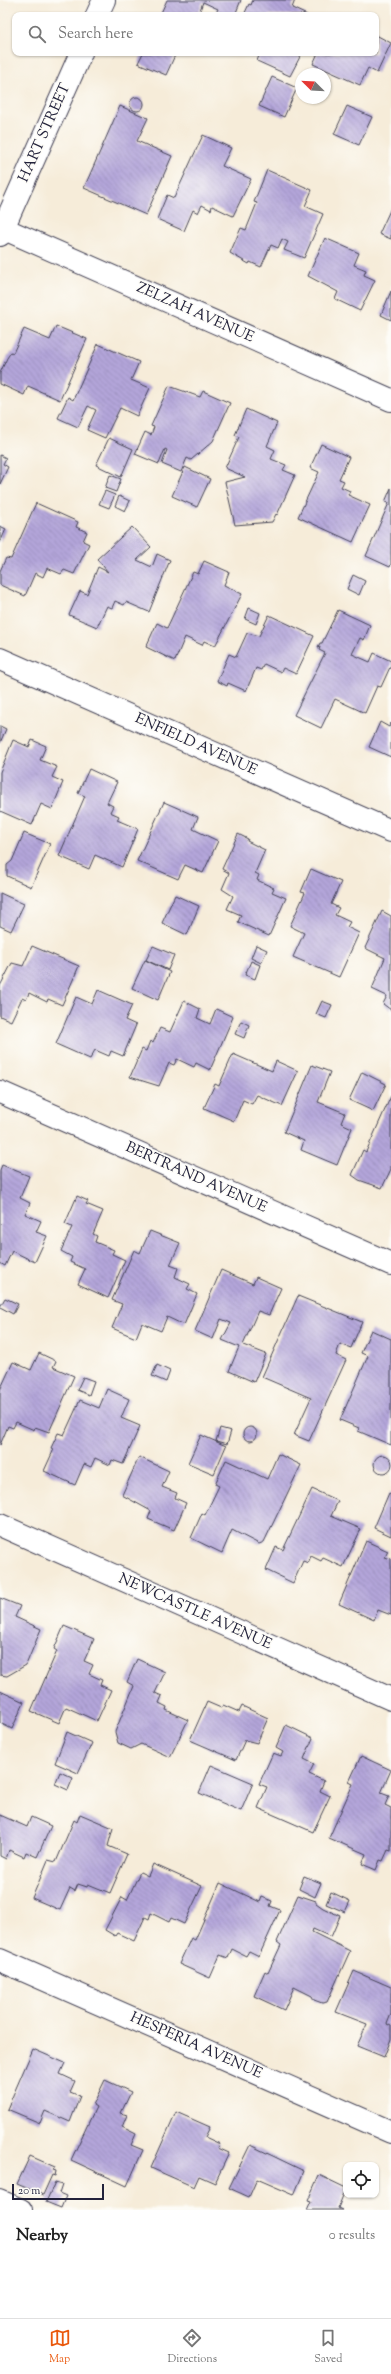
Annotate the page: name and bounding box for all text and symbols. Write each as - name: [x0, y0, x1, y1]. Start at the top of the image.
- search box: [12, 12, 379, 56]
- icon: search: [26, 23, 48, 45]
- text: Search here: [58, 24, 133, 45]
- north arrow: [295, 68, 331, 104]
- street label: HART STREET: [14, 80, 76, 186]
- street label: ZELZAH AVENUE: [133, 278, 257, 348]
- street label: ENFIELD AVENUE: [131, 709, 261, 781]
- street label: BERTRAND AVENUE: [122, 1137, 270, 1219]
- street label: NEWCASTLE AVENUE: [115, 1569, 275, 1655]
- street label: HESPERIA AVENUE: [126, 2007, 266, 2085]
- map controls: [343, 2162, 379, 2198]
- button: locate: [343, 2162, 379, 2198]
- scale bar: [12, 2182, 104, 2201]
- text: 20 m: [18, 2183, 40, 2199]
- text: Nearby: [16, 2224, 68, 2248]
- text: 0 results: [329, 2227, 375, 2245]
- tab: Map: [49, 2327, 71, 2367]
- tab: Directions: [168, 2327, 217, 2367]
- tab: Saved: [314, 2327, 342, 2367]

